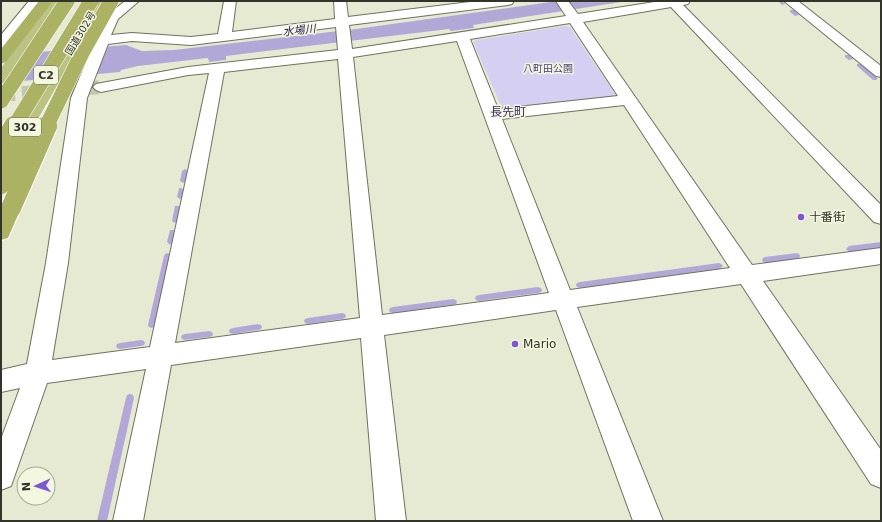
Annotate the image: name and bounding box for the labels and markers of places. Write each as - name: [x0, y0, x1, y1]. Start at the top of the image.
- place label: 十番街: [809, 210, 845, 224]
- marker: 十番街: [796, 212, 806, 222]
- place label: Mario: [523, 337, 556, 351]
- marker: Mario: [510, 339, 520, 349]

